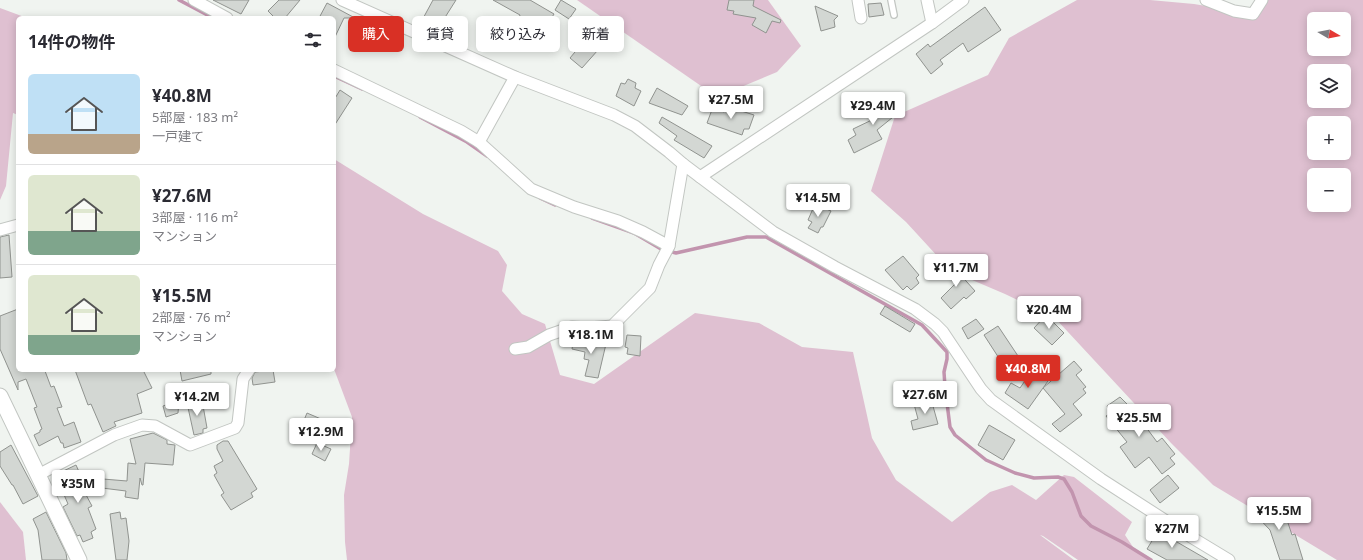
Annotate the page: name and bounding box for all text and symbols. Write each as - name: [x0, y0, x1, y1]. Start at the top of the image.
- north arrow: [1307, 12, 1351, 56]
- map controls: [1307, 12, 1351, 212]
- chip: 購入: [348, 16, 404, 52]
- chip: 賃貸: [412, 16, 468, 52]
- chip: 絞り込み: [476, 16, 560, 52]
- chip: 新着: [568, 16, 624, 52]
- icon: filters: [302, 29, 324, 51]
- text: 14件の物件: [28, 30, 115, 53]
- button: layers: [1307, 64, 1351, 108]
- text: ¥40.8M: [152, 84, 212, 107]
- pin: ¥27.5M: [698, 86, 764, 120]
- icon: home: [60, 90, 108, 138]
- text: ¥27.5M: [708, 90, 754, 108]
- pin: ¥29.4M: [840, 92, 906, 126]
- text: ¥29.4M: [850, 96, 896, 114]
- text: 5部屋 · 183 m²: [152, 108, 238, 126]
- button: +: [1307, 116, 1351, 160]
- text: 一戸建て: [152, 127, 204, 145]
- button: −: [1307, 168, 1351, 212]
- text: ¥27.6M: [152, 184, 212, 207]
- pin: ¥14.5M: [785, 184, 851, 218]
- text: ¥14.5M: [795, 188, 841, 206]
- icon: home: [60, 191, 108, 239]
- text: 3部屋 · 116 m²: [152, 208, 238, 226]
- text: マンション: [152, 227, 217, 245]
- pin: ¥11.7M: [923, 254, 989, 288]
- text: ¥11.7M: [933, 258, 979, 276]
- text: ¥15.5M: [152, 284, 212, 307]
- icon: home: [60, 291, 108, 339]
- pin: ¥20.4M: [1016, 296, 1082, 330]
- text: ¥20.4M: [1026, 300, 1072, 318]
- text: 2部屋 · 76 m²: [152, 308, 231, 326]
- pin: ¥18.1M: [558, 321, 624, 355]
- text: ¥18.1M: [568, 325, 614, 343]
- text: マンション: [152, 327, 217, 345]
- pin: ¥40.8M: [995, 355, 1061, 389]
- text: ¥40.8M: [1005, 359, 1051, 377]
- pin: ¥27.6M: [892, 381, 958, 415]
- pin: ¥14.2M: [164, 383, 230, 417]
- text: ¥27.6M: [902, 385, 948, 403]
- text: ¥14.2M: [174, 387, 220, 405]
- pin: ¥25.5M: [1106, 404, 1172, 438]
- text: ¥25.5M: [1116, 408, 1162, 426]
- pin: ¥12.9M: [288, 418, 354, 452]
- text: ¥12.9M: [298, 422, 344, 440]
- pin: ¥35M: [54, 470, 102, 504]
- text: ¥35M: [61, 474, 95, 492]
- pin: ¥15.5M: [1246, 497, 1312, 531]
- text: ¥15.5M: [1256, 501, 1302, 519]
- pin: ¥27M: [1148, 515, 1196, 549]
- text: ¥27M: [1155, 519, 1189, 537]

